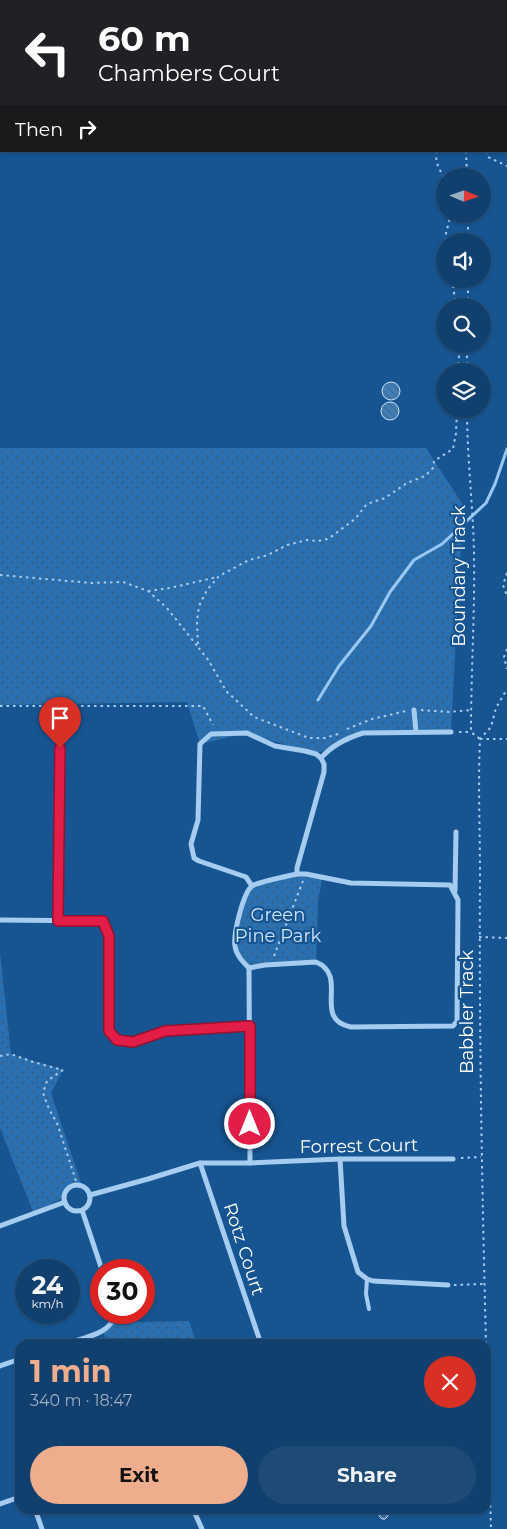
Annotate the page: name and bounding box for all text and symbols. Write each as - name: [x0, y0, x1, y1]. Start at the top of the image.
- text: 60 m: [98, 17, 191, 60]
- icon: left: [15, 20, 80, 85]
- text: Chambers Court: [98, 60, 280, 87]
- icon: right: [73, 115, 101, 143]
- text: Then: [15, 118, 63, 141]
- north arrow: [436, 168, 491, 222]
- map controls: [436, 168, 491, 418]
- button: sound: [436, 233, 491, 288]
- button: search: [436, 298, 491, 353]
- button: layers: [436, 363, 491, 418]
- street label: Boundary Track: [448, 505, 470, 647]
- pin: [39, 697, 81, 748]
- icon: arrive: [46, 704, 74, 732]
- park label: Green Pine Park: [235, 904, 322, 947]
- street label: Babbler Track: [456, 950, 478, 1074]
- position arrow: [223, 1097, 275, 1149]
- street label: Forrest Court: [299, 1134, 419, 1158]
- street label: Rotz Court: [219, 1200, 269, 1298]
- speed limit sign: 30: [90, 1259, 155, 1324]
- text: 24: [32, 1270, 63, 1300]
- text: km/h: [31, 1296, 64, 1311]
- text: 1 min: [30, 1353, 111, 1390]
- button: close: [424, 1356, 476, 1408]
- text: 340 m · 18:47: [30, 1391, 132, 1410]
- button: Exit: [30, 1446, 248, 1504]
- button: Share: [258, 1446, 476, 1504]

